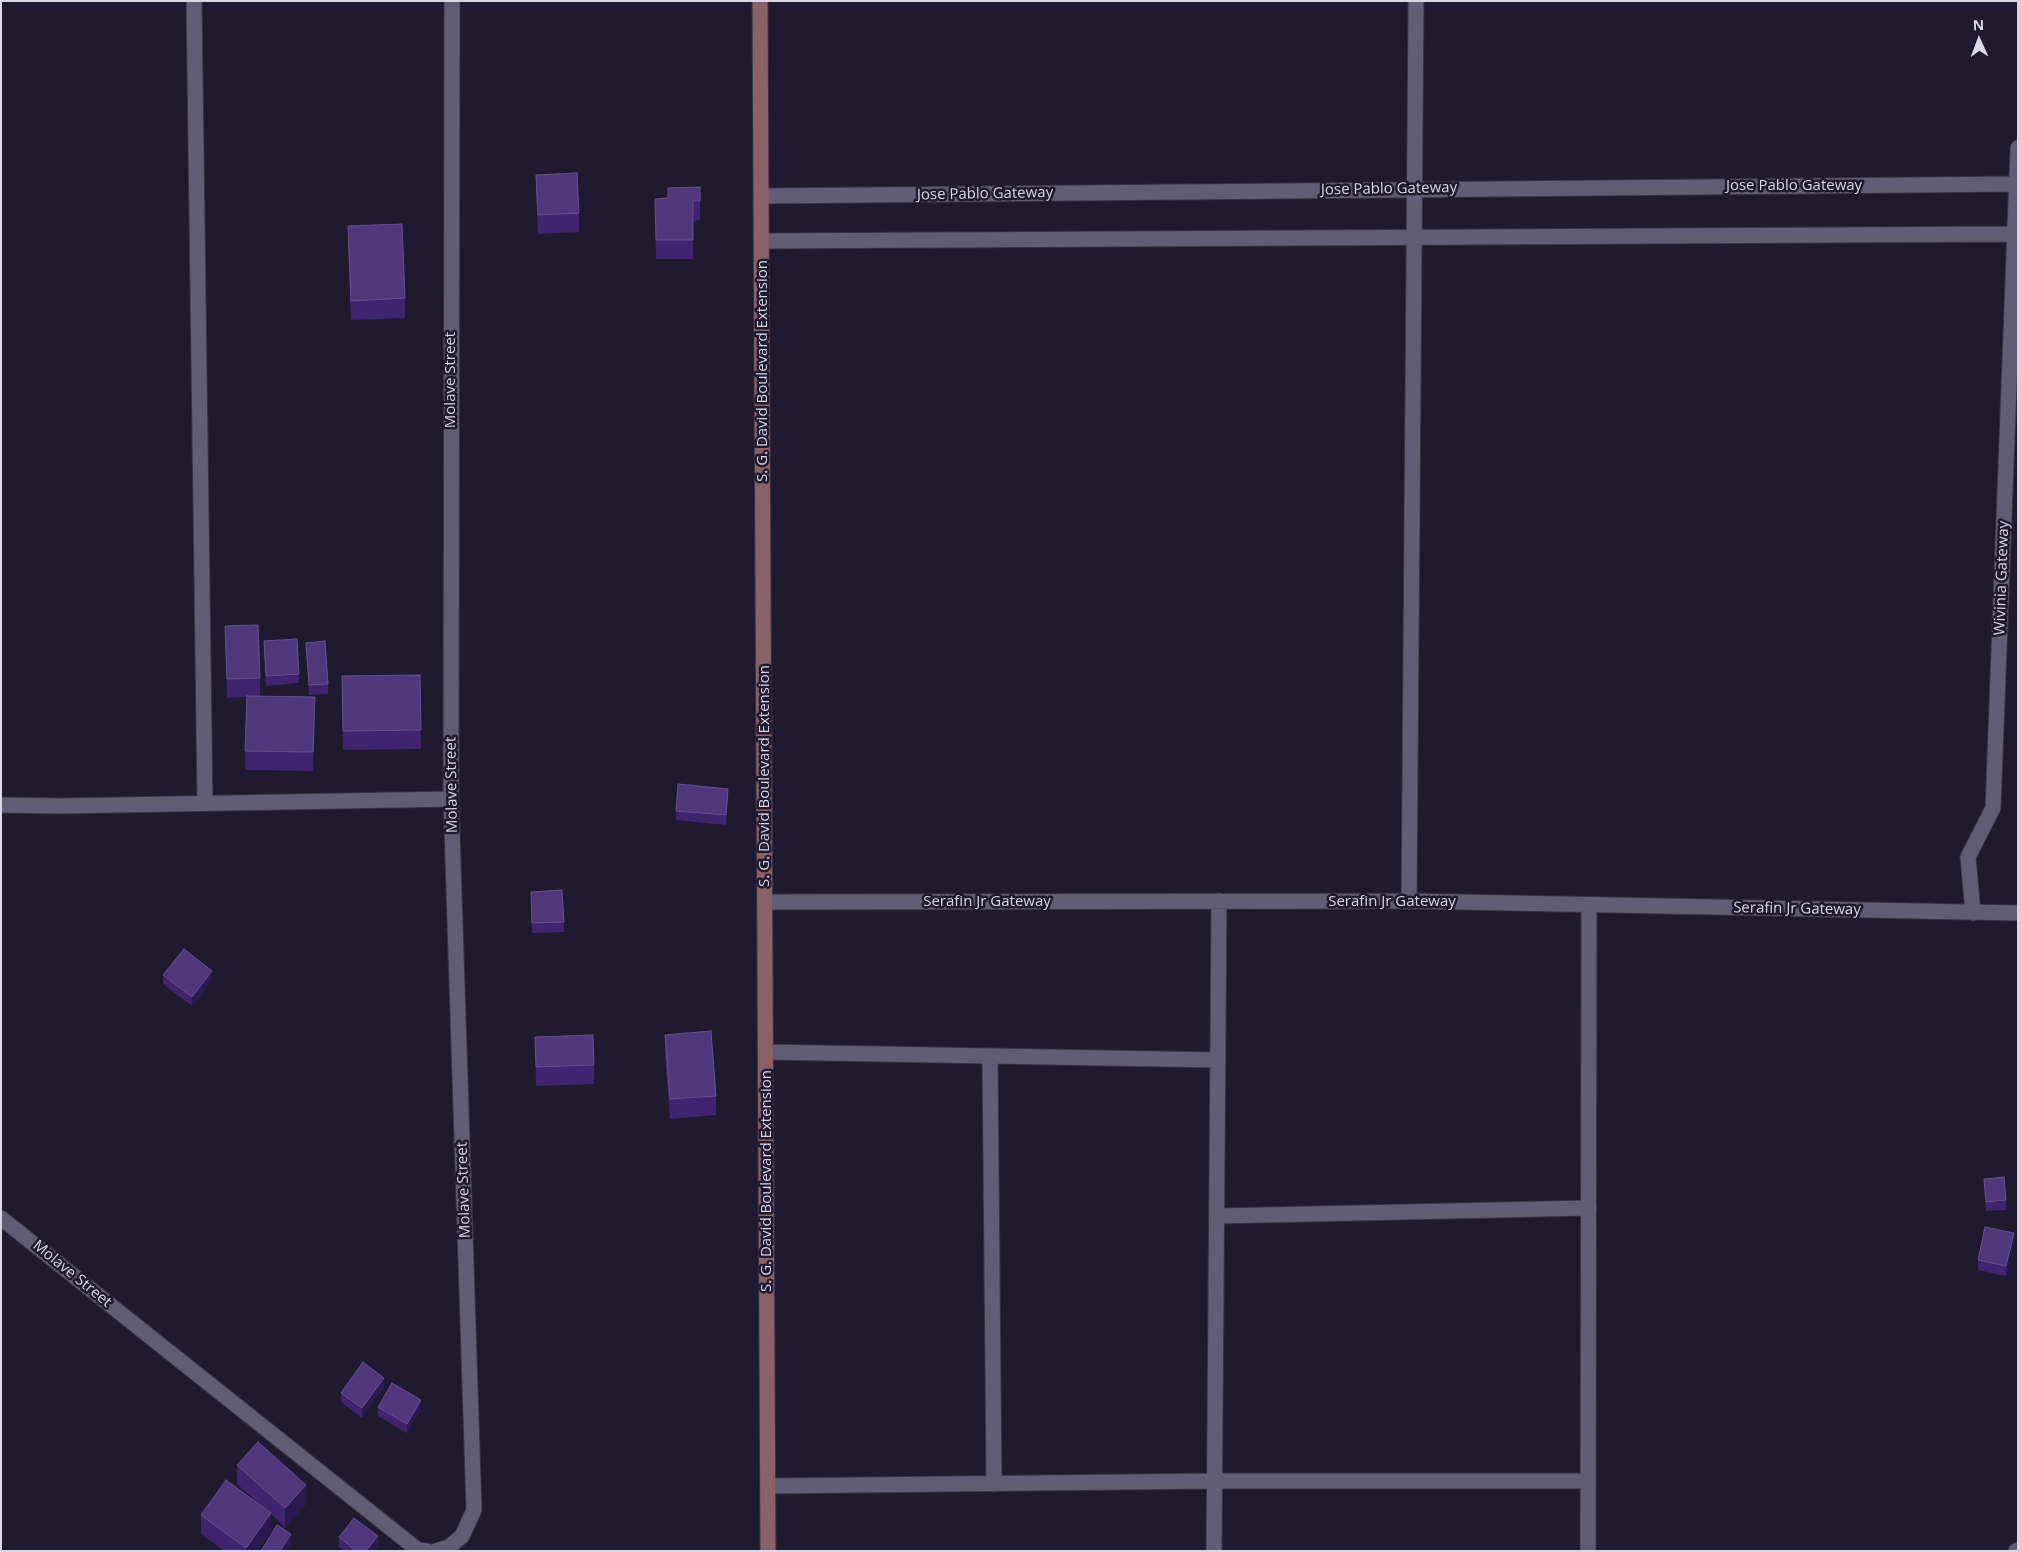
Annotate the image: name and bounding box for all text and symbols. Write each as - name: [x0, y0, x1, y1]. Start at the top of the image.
- north arrow: [1954, 15, 2004, 65]
- text: N: [1972, 15, 1984, 34]
- street label: Jose Pablo Gateway: [1726, 177, 1862, 195]
- street label: Jose Pablo Gateway: [1321, 179, 1457, 199]
- street label: Jose Pablo Gateway: [917, 184, 1053, 204]
- street label: S. G. David Boulevard Extension: [754, 260, 772, 482]
- street label: Molave Street: [442, 332, 460, 428]
- street label: Wivinia Gateway: [1991, 520, 2013, 636]
- street label: S. G. David Boulevard Extension: [756, 665, 774, 887]
- street label: Molave Street: [442, 737, 462, 833]
- street label: Serafin Jr Gateway: [923, 893, 1051, 911]
- street label: Serafin Jr Gateway: [1328, 893, 1456, 911]
- street label: Serafin Jr Gateway: [1733, 899, 1861, 919]
- street label: S. G. David Boulevard Extension: [758, 1070, 776, 1292]
- street label: Molave Street: [453, 1142, 475, 1238]
- street label: Molave Street: [29, 1237, 115, 1311]

